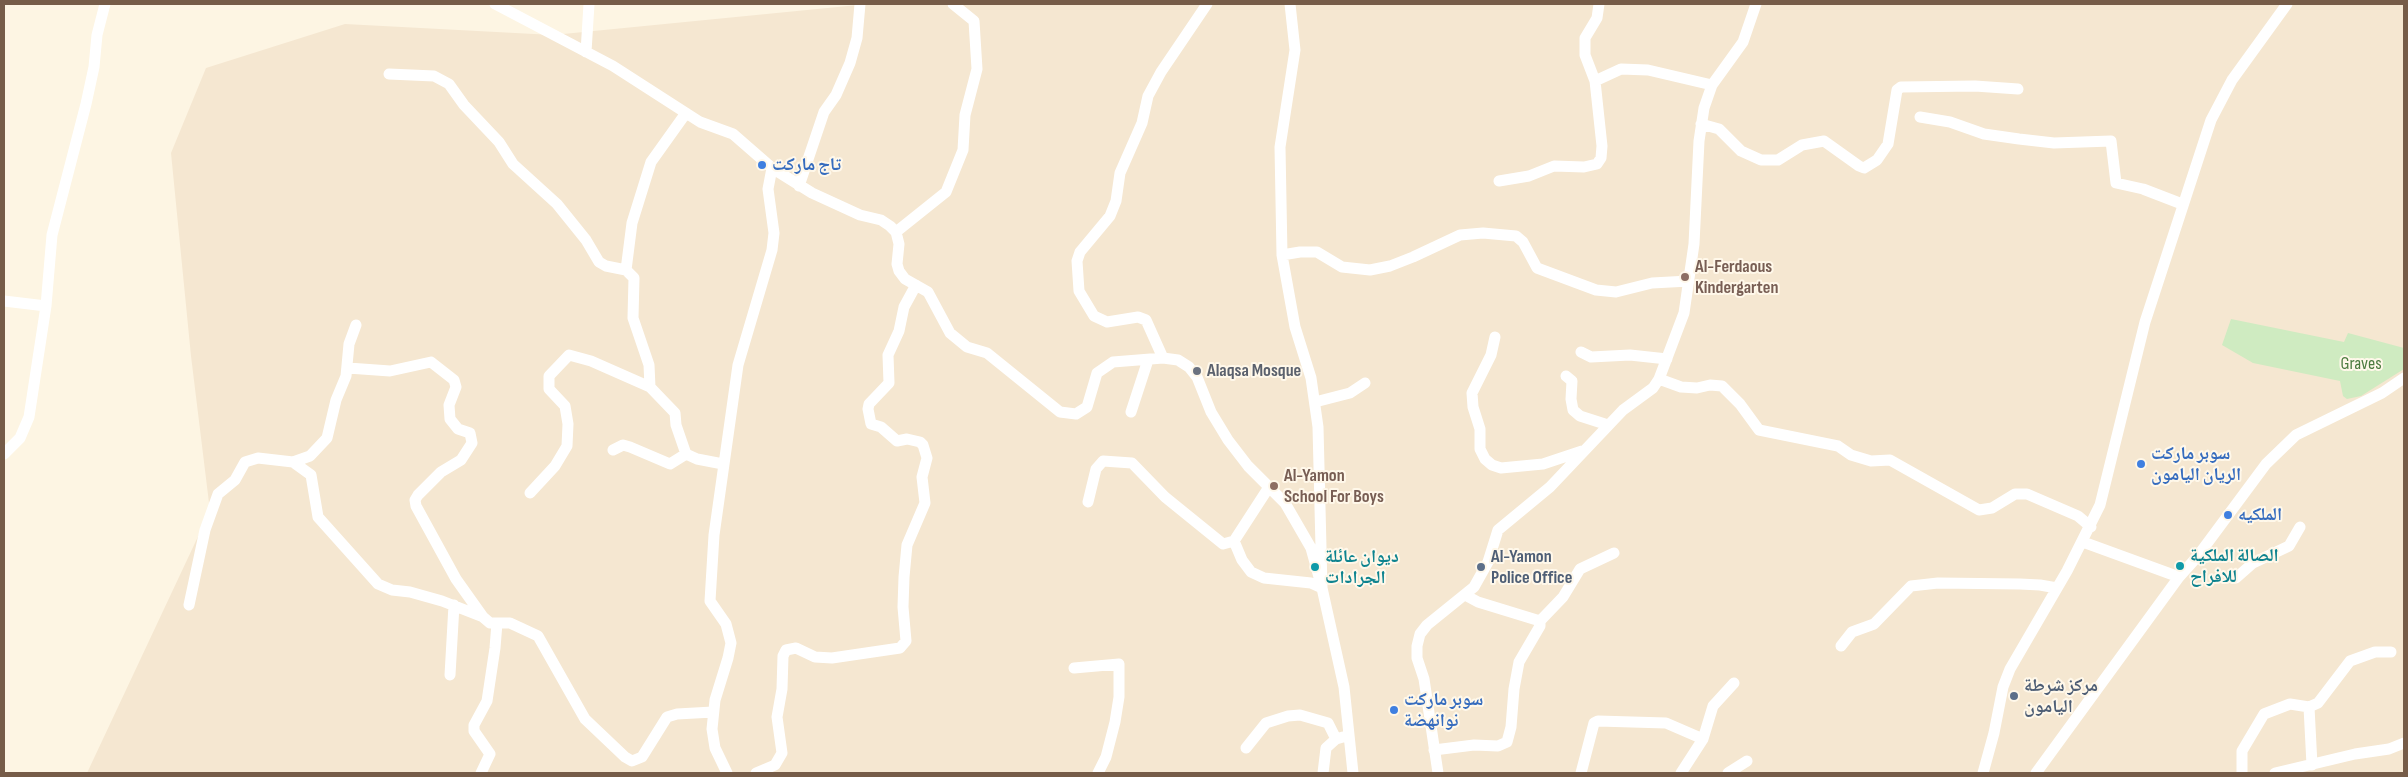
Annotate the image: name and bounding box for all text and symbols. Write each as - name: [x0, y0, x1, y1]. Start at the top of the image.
- place label: تاج ماركت: [772, 154, 841, 176]
- marker: تاج ماركت: [756, 159, 768, 171]
- place label: Al-Ferdaous Kindergarten: [1695, 256, 1778, 298]
- marker: Al-Ferdaous Kindergarten: [1679, 271, 1691, 283]
- park label: Graves: [2340, 353, 2382, 375]
- place label: Alaqsa Mosque: [1207, 360, 1301, 382]
- marker: Alaqsa Mosque: [1191, 365, 1203, 377]
- place label: سوبر ماركت الريان اليامون: [2151, 443, 2241, 486]
- marker: سوبر ماركت الريان اليامون: [2135, 458, 2147, 470]
- place label: Al-Yamon School For Boys: [1284, 465, 1384, 508]
- marker: Al-Yamon School For Boys: [1268, 480, 1280, 492]
- place label: الملكيه: [2238, 504, 2282, 526]
- marker: الملكيه: [2222, 509, 2234, 521]
- place label: الصالة الملكية للافراح: [2190, 545, 2279, 588]
- place label: ديوان عائلة الجرادات: [1325, 546, 1399, 588]
- place label: Al-Yamon Police Office: [1491, 546, 1572, 588]
- marker: الصالة الملكية للافراح: [2174, 560, 2186, 572]
- marker: ديوان عائلة الجرادات: [1309, 561, 1321, 573]
- marker: Al-Yamon Police Office: [1475, 561, 1487, 573]
- place label: مركز شرطة اليامون: [2024, 675, 2098, 718]
- place label: سوبر ماركت نوانهضة: [1404, 689, 1483, 732]
- marker: مركز شرطة اليامون: [2008, 690, 2020, 702]
- marker: سوبر ماركت نوانهضة: [1388, 704, 1400, 716]

